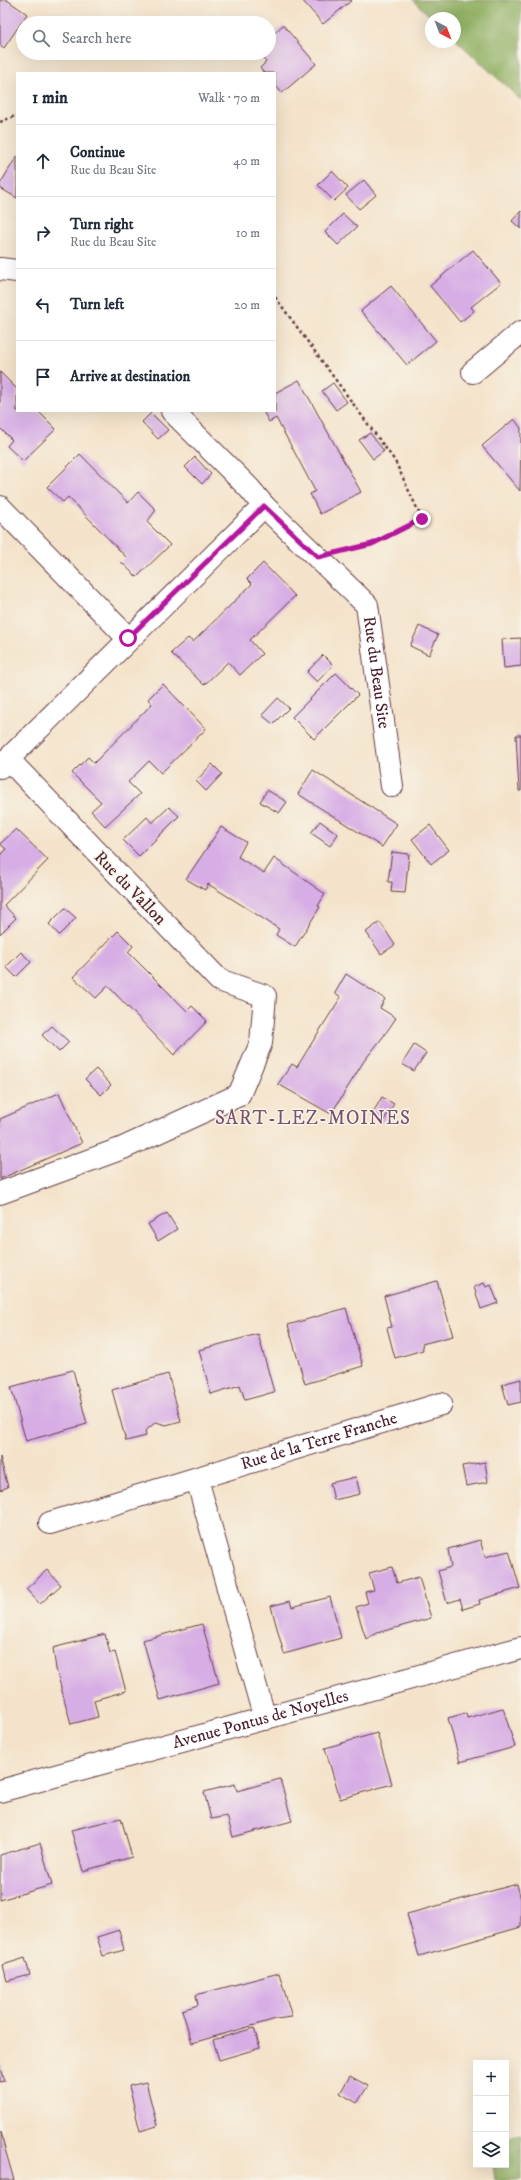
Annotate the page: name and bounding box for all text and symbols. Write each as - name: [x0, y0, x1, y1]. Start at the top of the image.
- north arrow: [425, 12, 461, 48]
- search box: [16, 16, 276, 60]
- icon: search: [30, 27, 52, 49]
- text: Search here: [62, 29, 131, 48]
- text: 1 min: [32, 87, 68, 109]
- text: Walk · 70 m: [198, 90, 260, 106]
- text: Continue: [70, 143, 125, 162]
- icon: ahead: [32, 150, 54, 172]
- text: 40 m: [233, 153, 260, 169]
- text: Rue du Beau Site: [70, 162, 157, 178]
- text: Turn right: [70, 215, 133, 234]
- icon: right: [32, 222, 54, 244]
- text: 10 m: [236, 225, 260, 241]
- text: Rue du Beau Site: [70, 234, 157, 250]
- icon: left: [32, 294, 54, 316]
- text: Turn left: [70, 295, 124, 314]
- text: 20 m: [234, 297, 260, 313]
- icon: arrive: [32, 366, 54, 388]
- text: Arrive at destination: [70, 367, 190, 386]
- route end: [413, 510, 431, 528]
- street label: Rue du Beau Site: [358, 615, 395, 730]
- route start: [119, 629, 137, 647]
- street label: Rue du Vallon: [89, 846, 171, 930]
- district label: SART-LEZ-MOINES: [215, 1107, 411, 1130]
- street label: Rue de la Terre Franche: [238, 1407, 400, 1475]
- street label: Avenue Pontus de Noyelles: [170, 1685, 351, 1754]
- map controls: [473, 2060, 509, 2168]
- button: +: [473, 2060, 509, 2096]
- button: −: [473, 2096, 509, 2132]
- button: layers: [473, 2132, 509, 2168]

